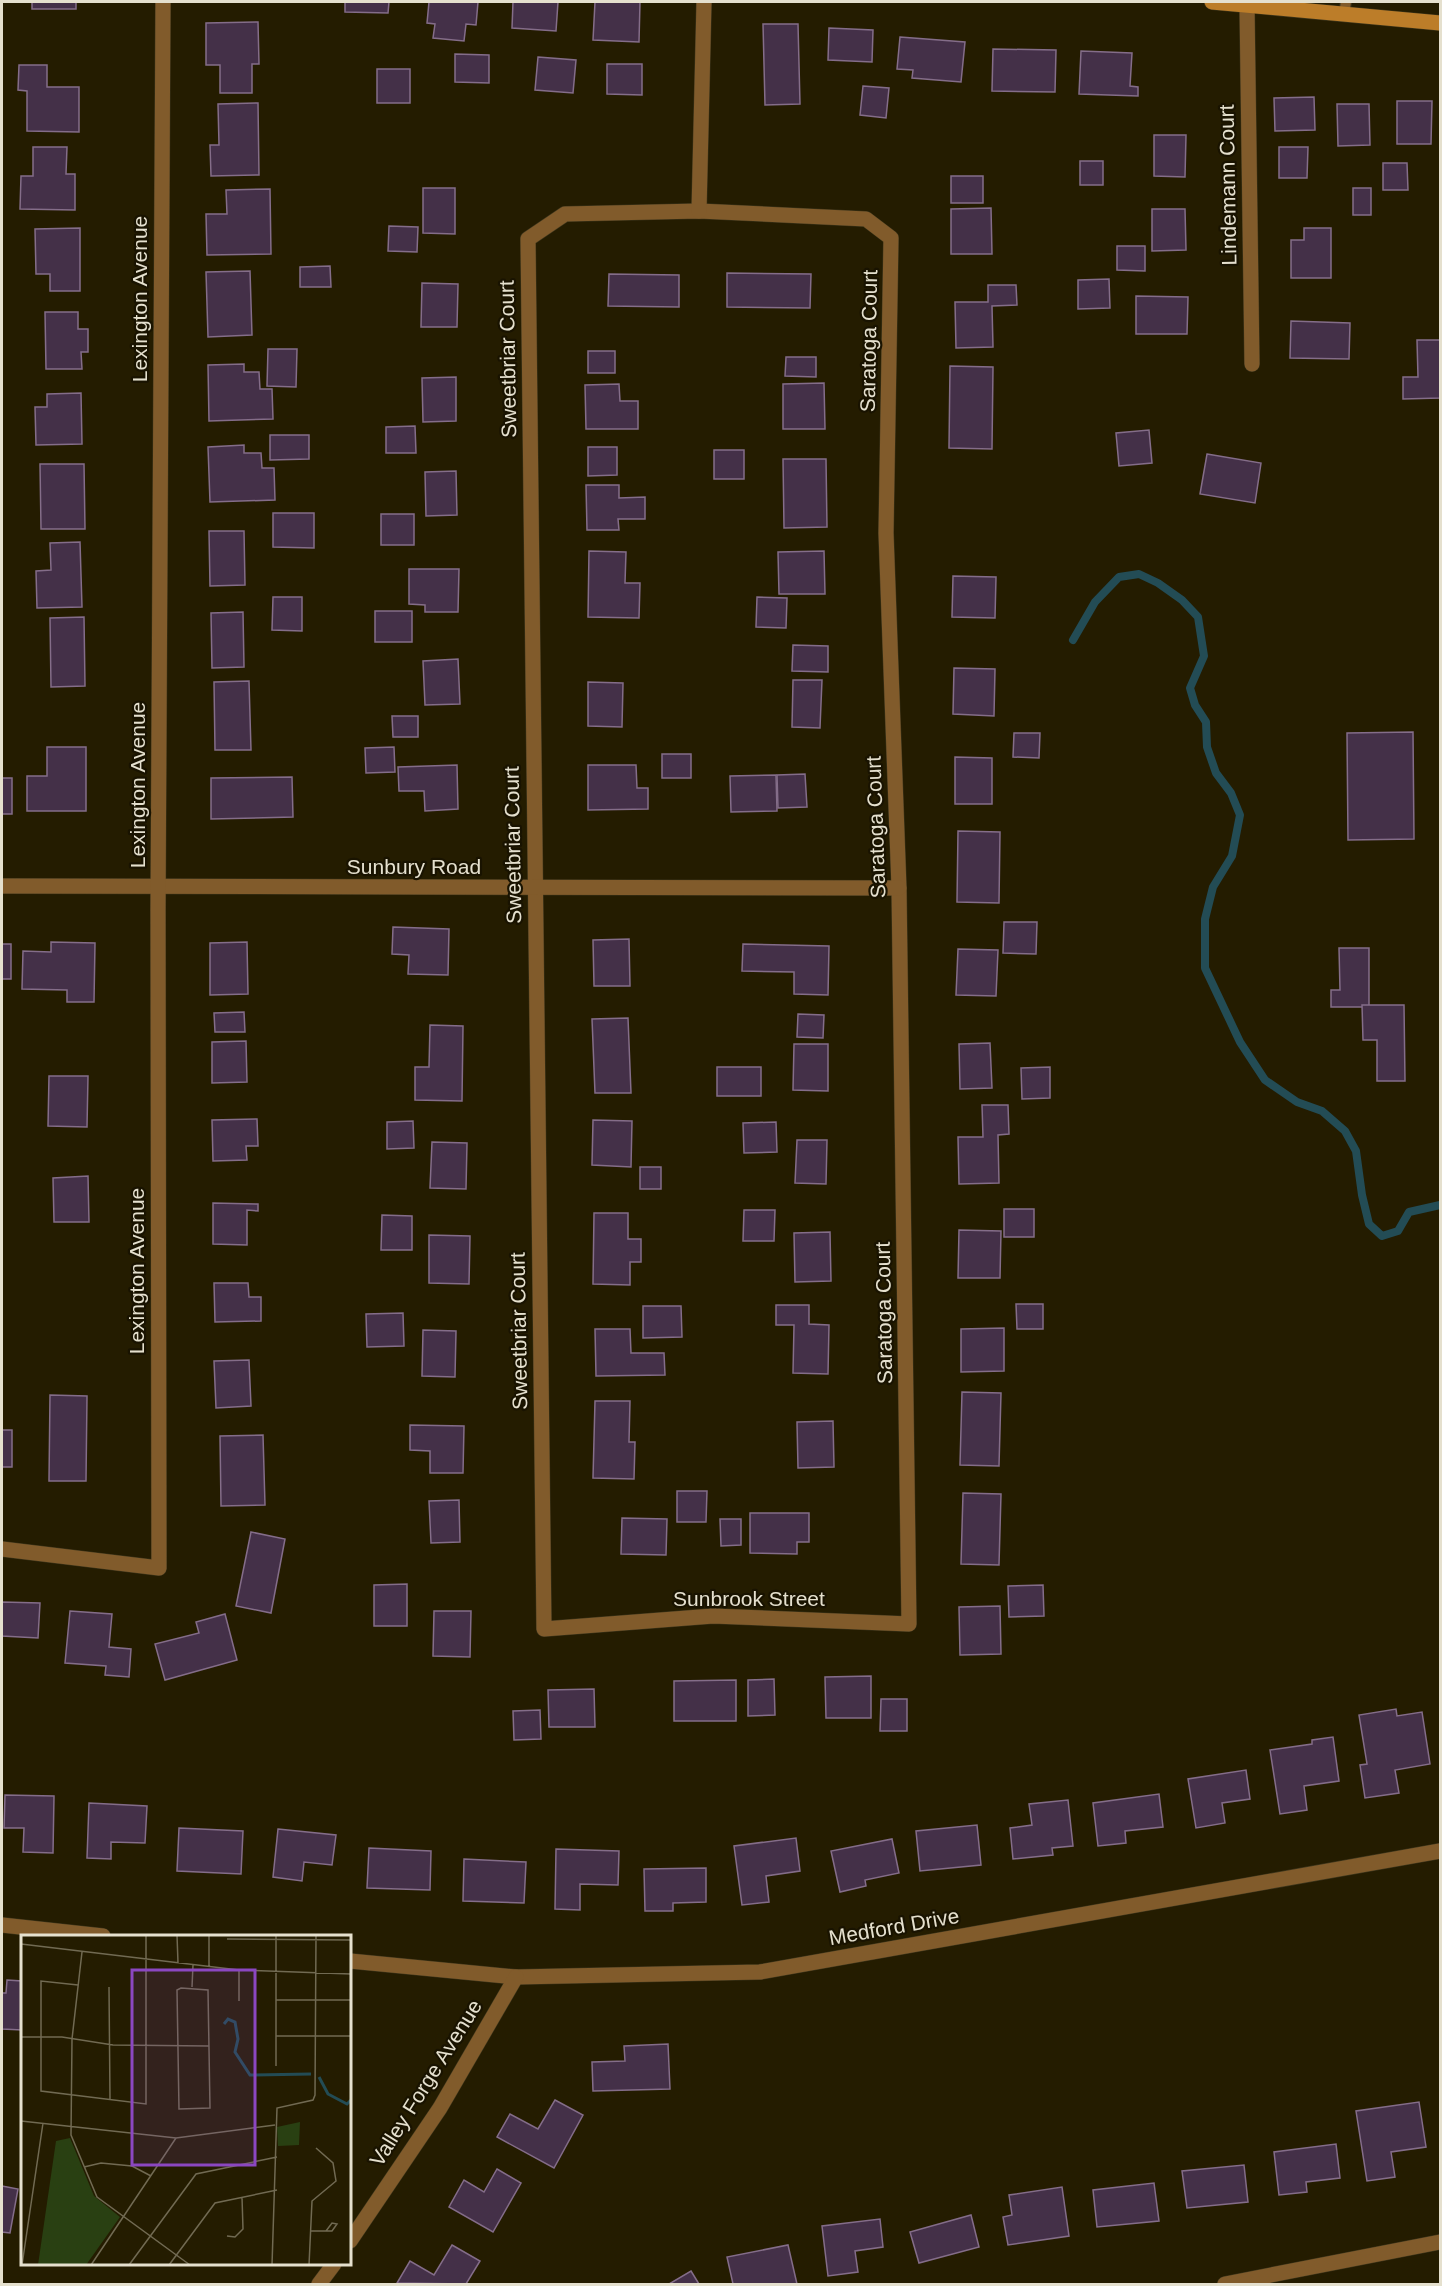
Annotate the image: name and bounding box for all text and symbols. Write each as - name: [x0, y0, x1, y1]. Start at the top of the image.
- street label: Lindemann Court: [1215, 104, 1240, 266]
- street label: Lexington Avenue: [128, 216, 151, 382]
- street label: Saratoga Court: [856, 269, 881, 412]
- street label: Sweetbriar Court: [495, 280, 520, 438]
- street label: Lexington Avenue: [126, 702, 149, 868]
- street label: Saratoga Court: [862, 755, 889, 899]
- street label: Sweetbriar Court: [500, 766, 525, 924]
- street label: Sunbury Road: [347, 855, 481, 878]
- street label: Lexington Avenue: [125, 1188, 148, 1354]
- street label: Saratoga Court: [871, 1241, 896, 1384]
- street label: Sweetbriar Court: [506, 1252, 531, 1410]
- street label: Sunbrook Street: [673, 1587, 825, 1610]
- street label: Medford Drive: [827, 1904, 961, 1949]
- inset map: [21, 1935, 351, 2265]
- street label: Valley Forge Avenue: [365, 1995, 486, 2170]

